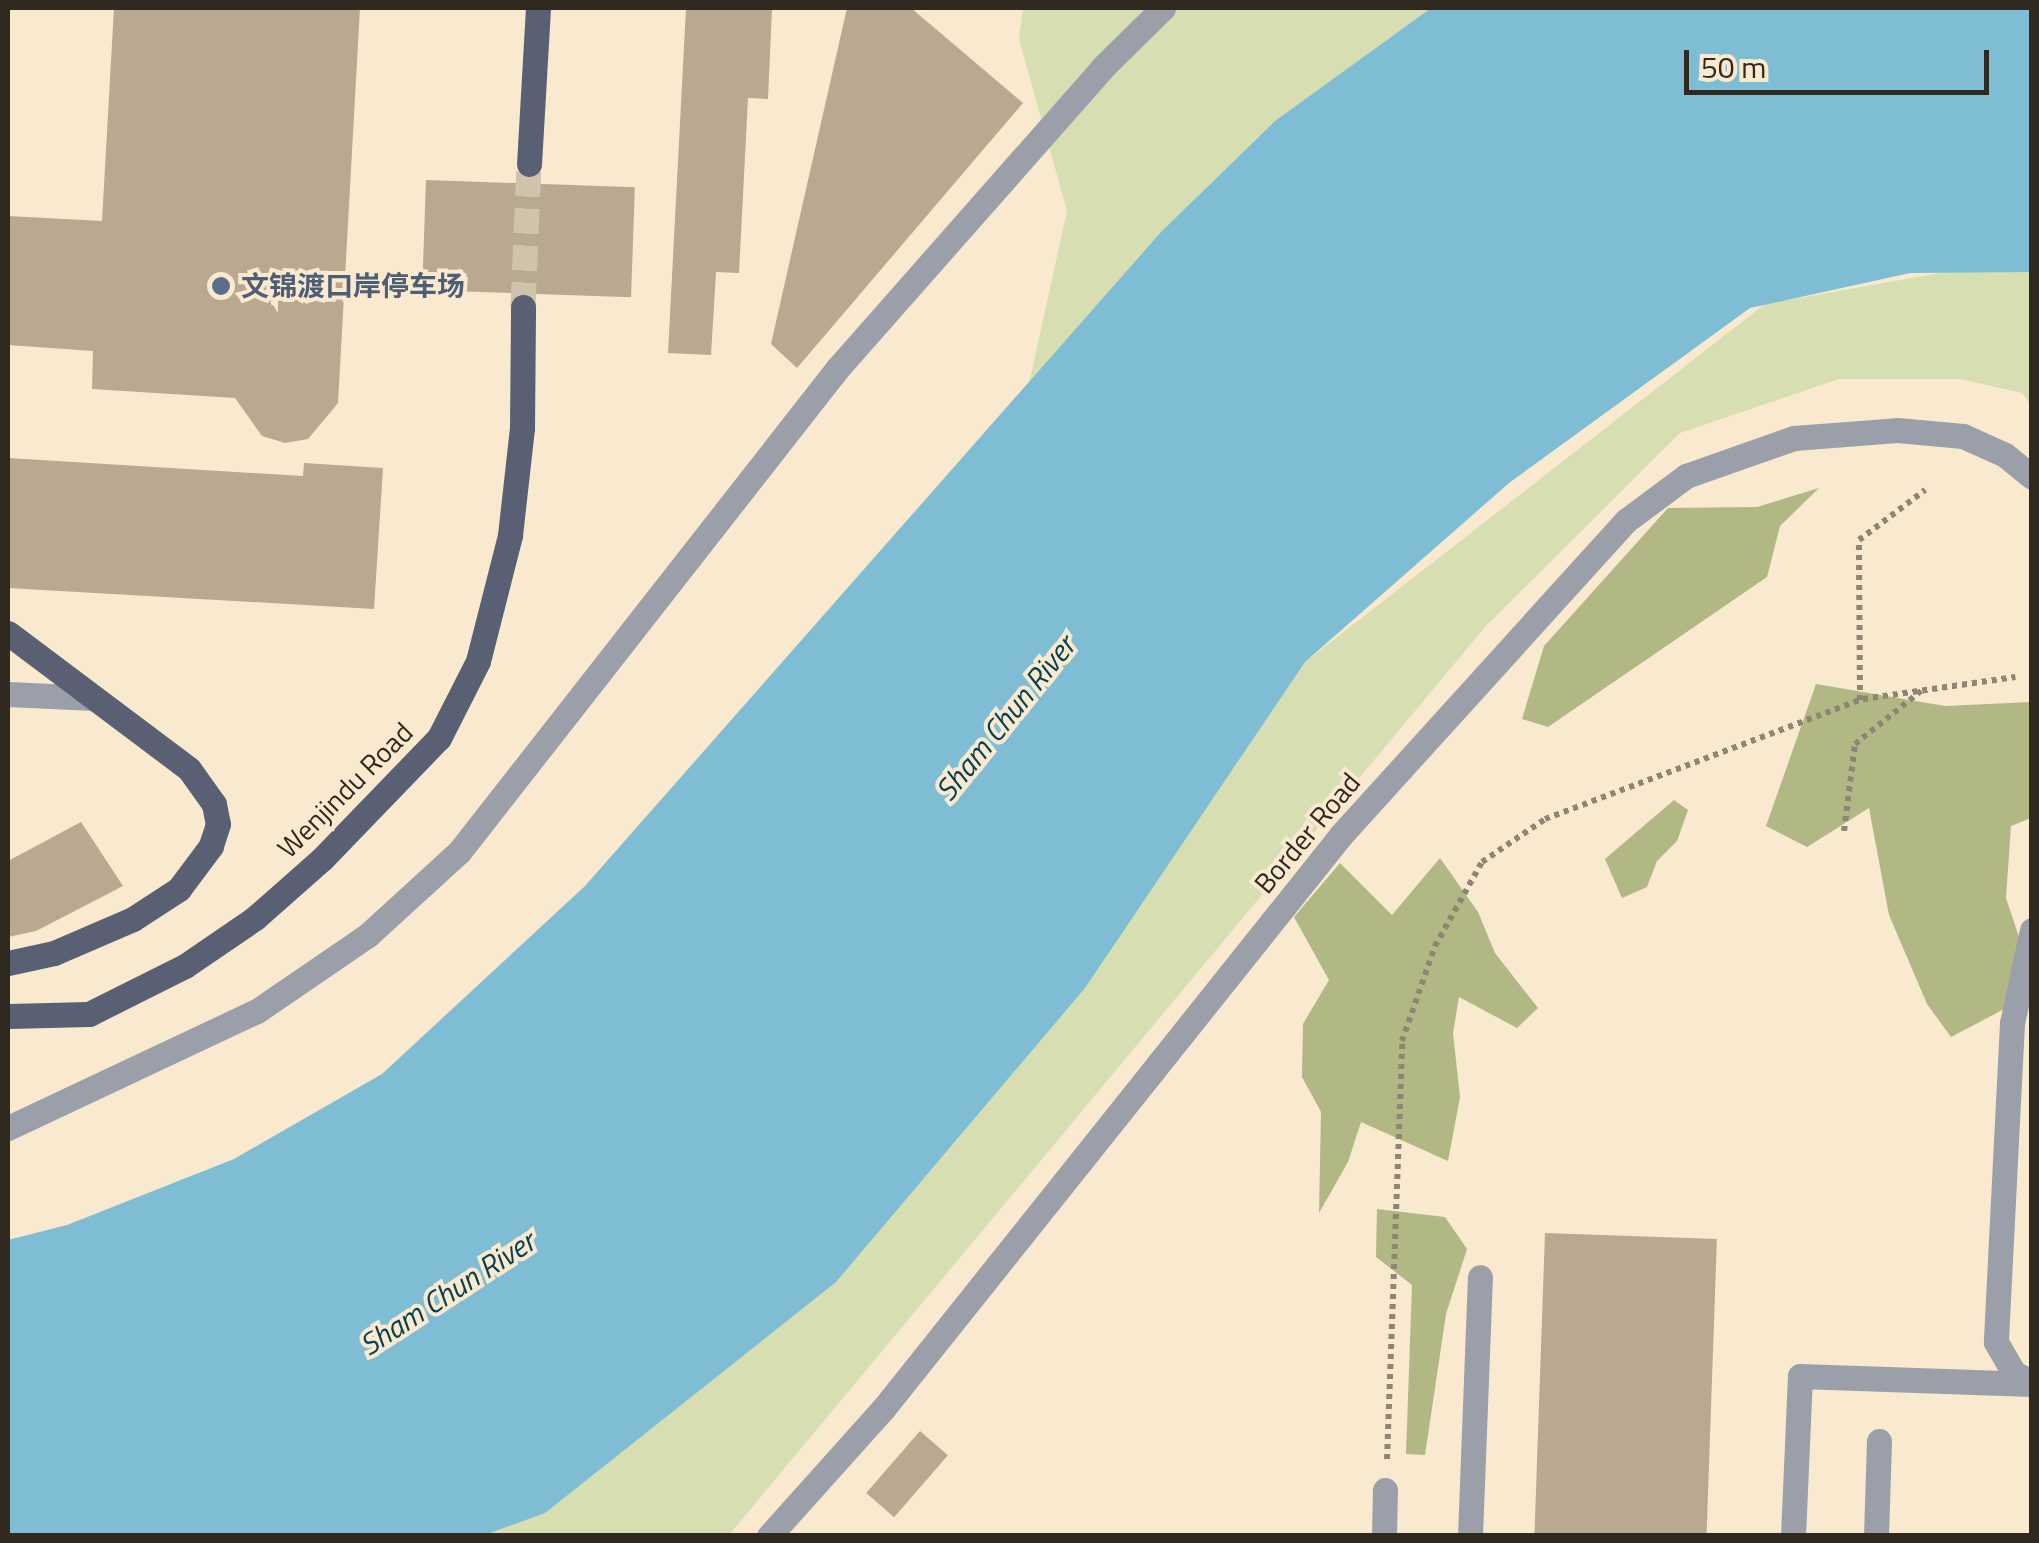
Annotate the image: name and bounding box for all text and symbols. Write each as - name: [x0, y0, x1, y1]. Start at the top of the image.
- scale bar: [1689, 30, 1994, 92]
- text: 50 m: [1701, 44, 1766, 90]
- place label: 文锦渡口岸停车场: [241, 269, 465, 303]
- marker: 文锦渡口岸停车场: [210, 275, 232, 297]
- water label: Sham Chun River: [928, 629, 1082, 807]
- street label: Wenjindu Road: [270, 715, 420, 865]
- street label: Border Road: [1247, 766, 1367, 900]
- water label: Sham Chun River: [353, 1223, 541, 1363]

